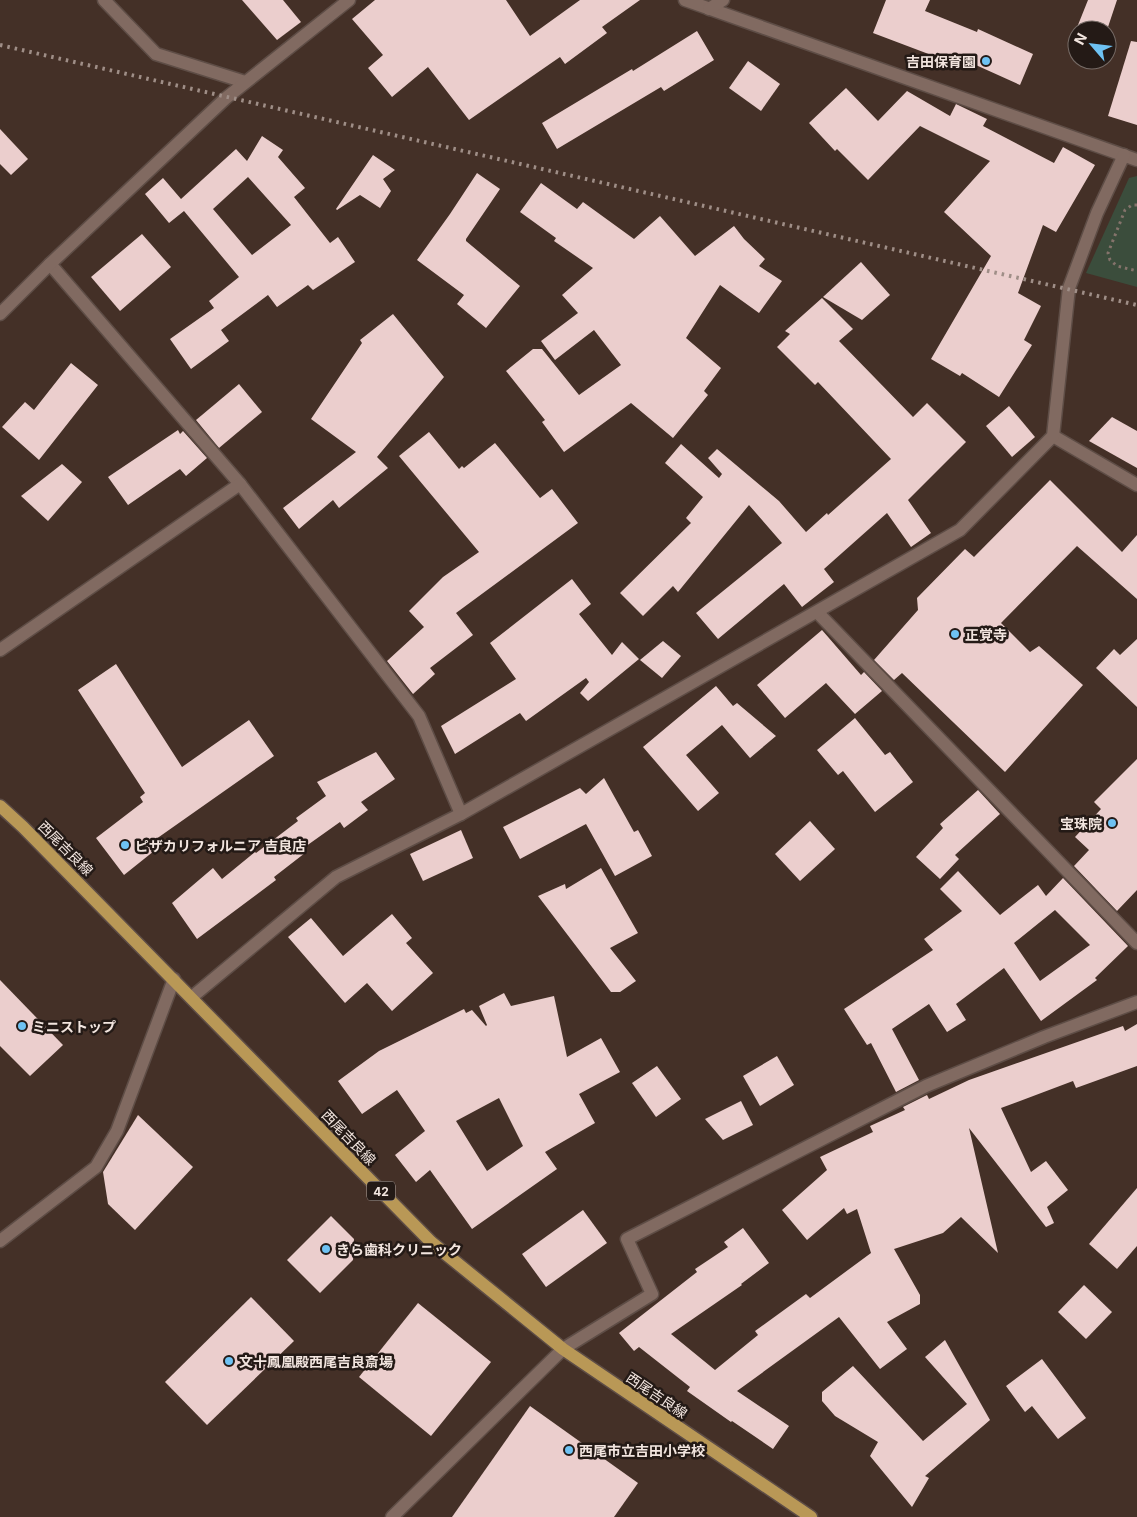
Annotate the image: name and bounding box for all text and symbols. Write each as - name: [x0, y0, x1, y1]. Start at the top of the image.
- north arrow: [1067, 20, 1117, 70]
- text: N: [1070, 30, 1090, 47]
- place label: 吉田保育園: [906, 53, 976, 70]
- marker: 吉田保育園: [980, 55, 992, 67]
- place label: 正覚寺: [965, 626, 1007, 643]
- marker: 正覚寺: [949, 628, 961, 640]
- place label: 宝珠院: [1060, 815, 1102, 832]
- street label: 西尾吉良線: [35, 817, 97, 879]
- marker: 宝珠院: [1106, 817, 1118, 829]
- place label: ピザカリフォルニア 吉良店: [135, 837, 306, 854]
- marker: ピザカリフォルニア 吉良店: [119, 839, 131, 851]
- place label: ミニストップ: [32, 1018, 116, 1035]
- marker: ミニストップ: [16, 1020, 28, 1032]
- street label: 西尾吉良線: [319, 1106, 379, 1168]
- road number: 42: [367, 1182, 395, 1200]
- place label: きら歯科クリニック: [336, 1241, 462, 1258]
- marker: きら歯科クリニック: [320, 1243, 332, 1255]
- place label: 文十鳳凰殿西尾吉良斎場: [239, 1353, 393, 1370]
- marker: 文十鳳凰殿西尾吉良斎場: [223, 1355, 235, 1367]
- street label: 西尾吉良線: [623, 1368, 691, 1422]
- place label: 西尾市立吉田小学校: [579, 1442, 705, 1459]
- marker: 西尾市立吉田小学校: [563, 1444, 575, 1456]

